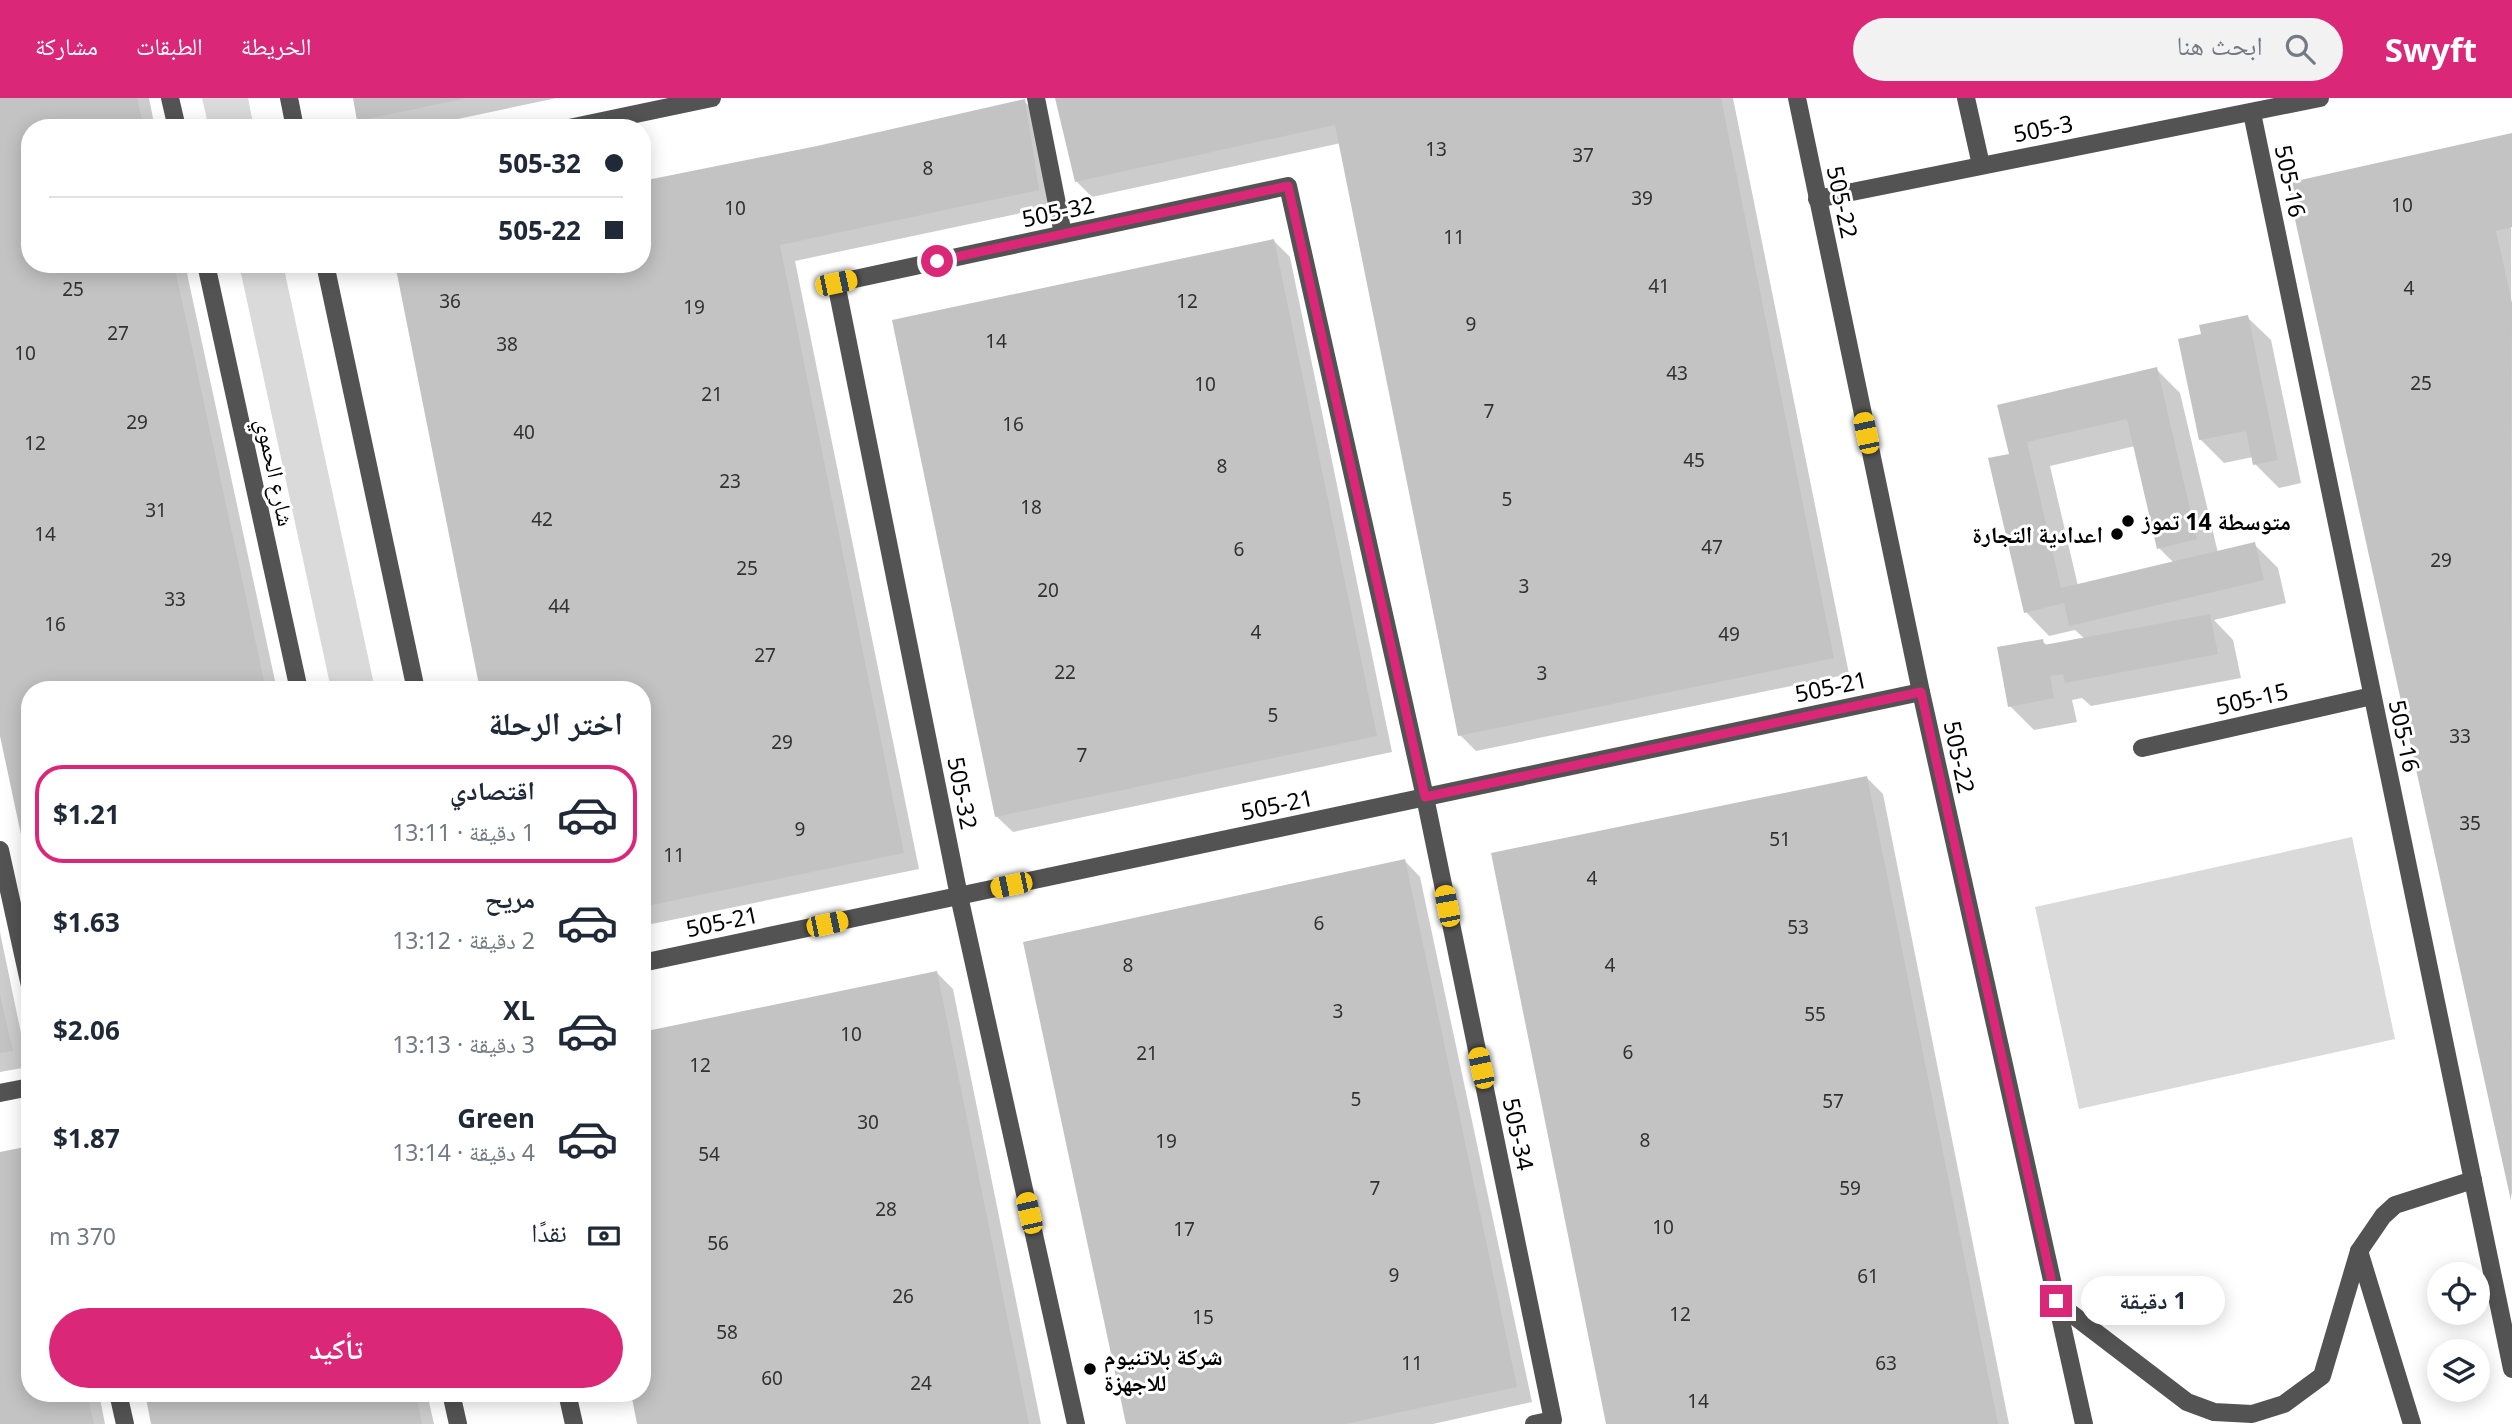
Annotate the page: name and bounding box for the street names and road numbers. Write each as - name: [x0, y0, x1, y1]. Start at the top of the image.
- street label: 505-3: [2010, 107, 2076, 149]
- street label: 505-16: [2268, 142, 2314, 220]
- street label: 505-22: [1820, 163, 1866, 241]
- street label: 505-32: [1019, 188, 1097, 234]
- street label: شارع الحموي: [245, 415, 303, 530]
- street label: 505-21: [1792, 663, 1870, 709]
- street label: 505-15: [2213, 674, 2291, 722]
- street label: 505-16: [2382, 697, 2428, 775]
- street label: 505-22: [1937, 718, 1983, 796]
- street label: 505-32: [940, 754, 986, 832]
- street label: 505-21: [1238, 781, 1316, 827]
- street label: 505-21: [683, 898, 761, 944]
- street label: 505-34: [1496, 1095, 1542, 1173]

